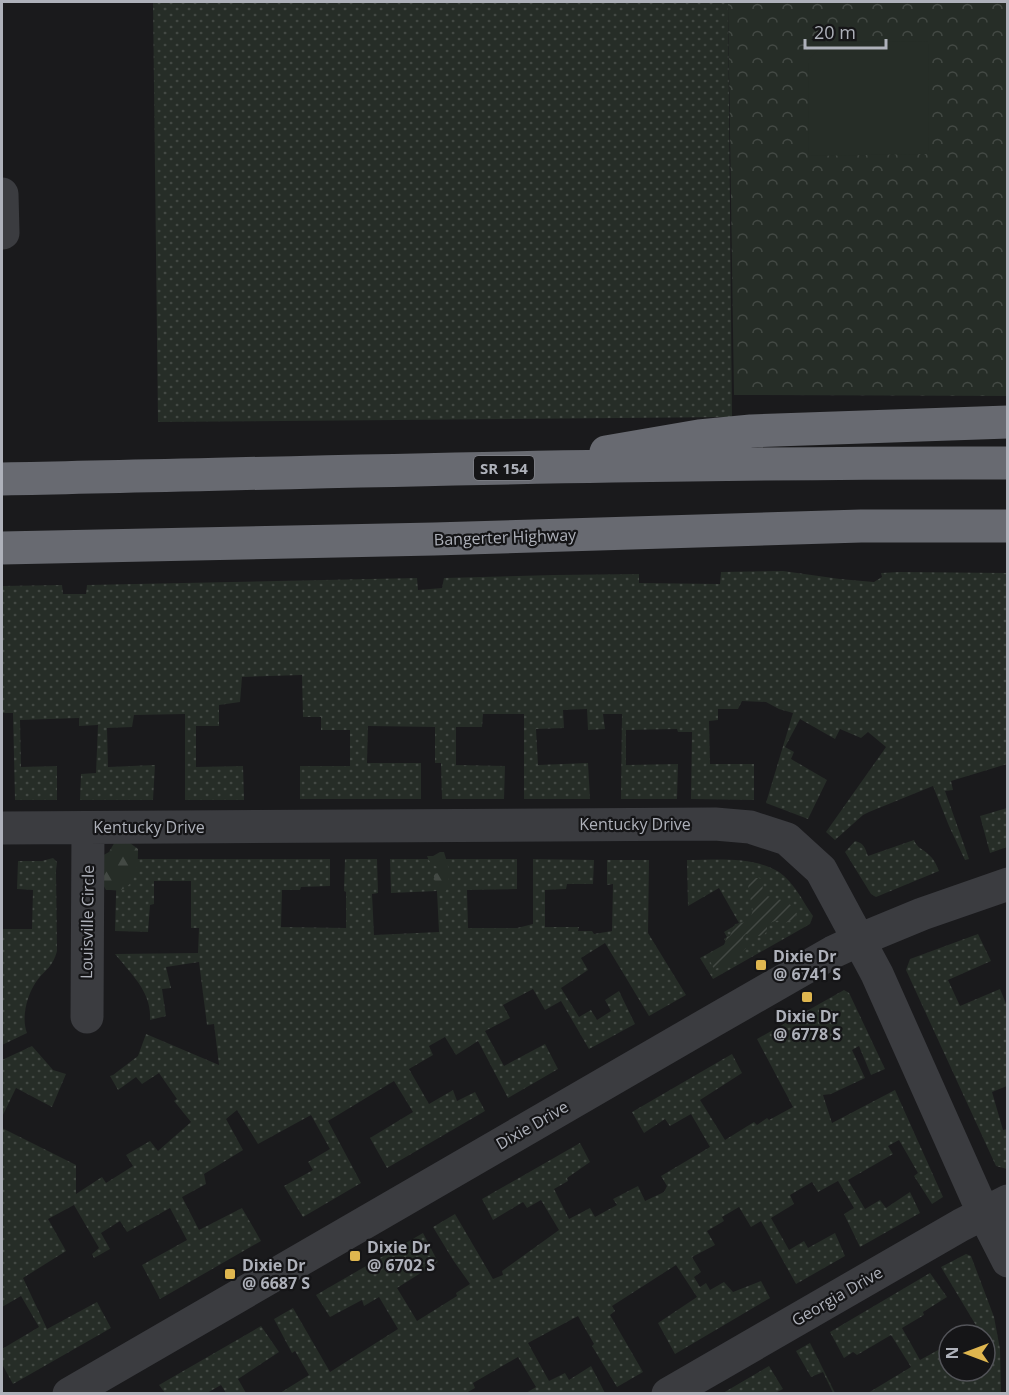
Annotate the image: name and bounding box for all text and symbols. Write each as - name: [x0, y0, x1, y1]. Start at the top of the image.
- scale bar: [805, 12, 886, 50]
- text: 20 m: [814, 20, 856, 44]
- road number: SR 154: [474, 456, 534, 480]
- street label: Bangerter Highway: [434, 523, 577, 550]
- street label: Kentucky Drive: [579, 813, 691, 835]
- street label: Kentucky Drive: [93, 816, 205, 838]
- street label: Louisville Circle: [75, 865, 99, 979]
- place label: Dixie Dr @ 6741 S: [773, 945, 841, 985]
- marker: Dixie Dr @ 6741 S: [754, 958, 768, 972]
- marker: Dixie Dr @ 6778 S: [800, 990, 814, 1004]
- place label: Dixie Dr @ 6778 S: [773, 1005, 841, 1045]
- street label: Dixie Drive: [492, 1095, 572, 1155]
- place label: Dixie Dr @ 6702 S: [367, 1236, 435, 1276]
- marker: Dixie Dr @ 6702 S: [348, 1249, 362, 1263]
- place label: Dixie Dr @ 6687 S: [242, 1254, 310, 1294]
- street label: Georgia Drive: [787, 1261, 887, 1331]
- marker: Dixie Dr @ 6687 S: [223, 1267, 237, 1281]
- north arrow: [937, 1323, 997, 1383]
- text: N: [941, 1346, 963, 1360]

